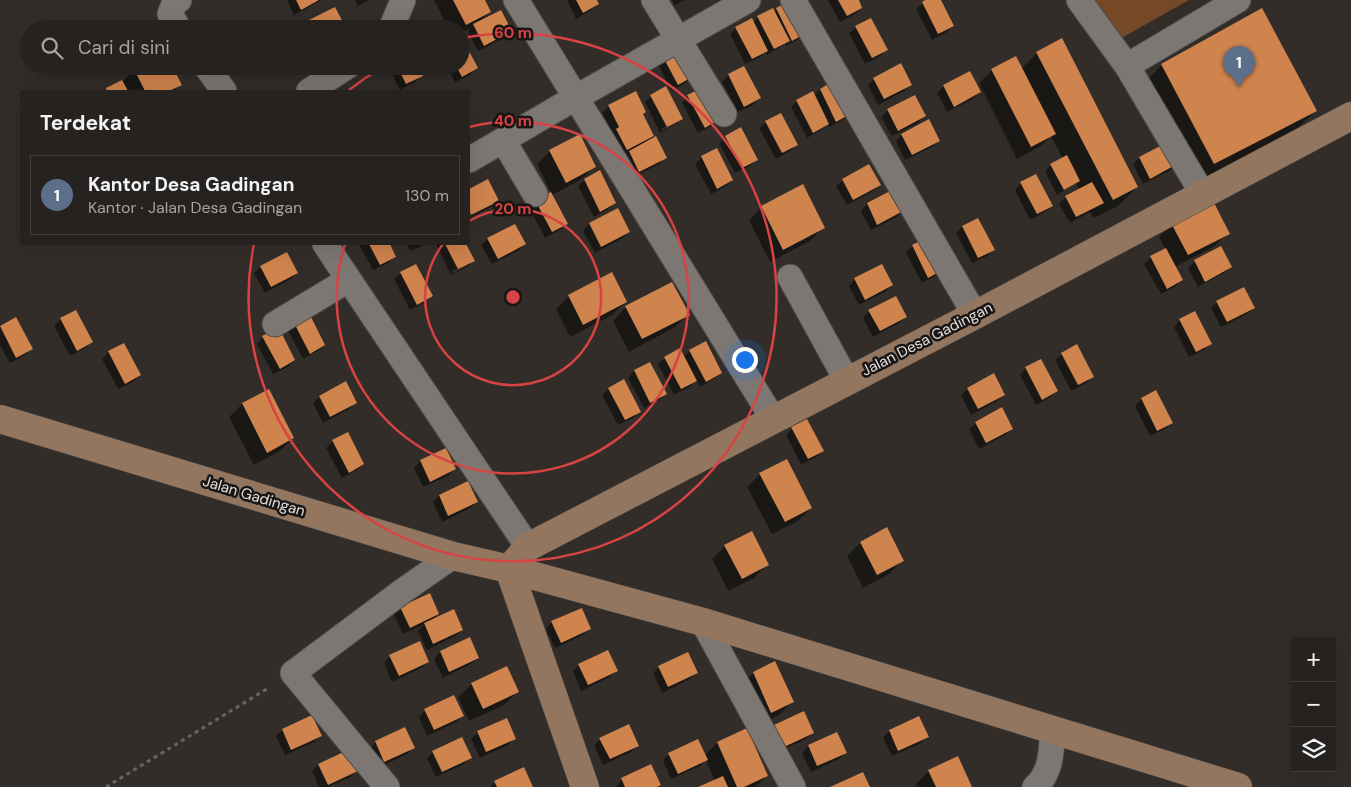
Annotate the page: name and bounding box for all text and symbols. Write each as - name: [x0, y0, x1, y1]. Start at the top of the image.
- search box: [20, 20, 470, 75]
- text: 60 m: [494, 23, 532, 43]
- icon: search: [38, 34, 66, 62]
- text: Cari di sini: [78, 35, 170, 60]
- pin: 1: [1223, 46, 1255, 87]
- text: Terdekat: [40, 109, 131, 137]
- text: 40 m: [494, 111, 532, 131]
- text: Kantor Desa Gadingan: [88, 172, 294, 197]
- text: 1: [54, 185, 60, 206]
- text: 130 m: [405, 185, 449, 206]
- text: Kantor · Jalan Desa Gadingan: [88, 197, 302, 218]
- text: 20 m: [495, 199, 531, 219]
- centre of rings: [504, 288, 522, 306]
- street label: Jalan Desa Gadingan: [858, 297, 996, 381]
- your location: [732, 347, 758, 373]
- street label: Jalan Gadingan: [200, 471, 308, 521]
- map controls: [1291, 637, 1336, 772]
- button: +: [1291, 637, 1336, 682]
- button: −: [1291, 682, 1336, 727]
- button: layers: [1291, 727, 1336, 772]

